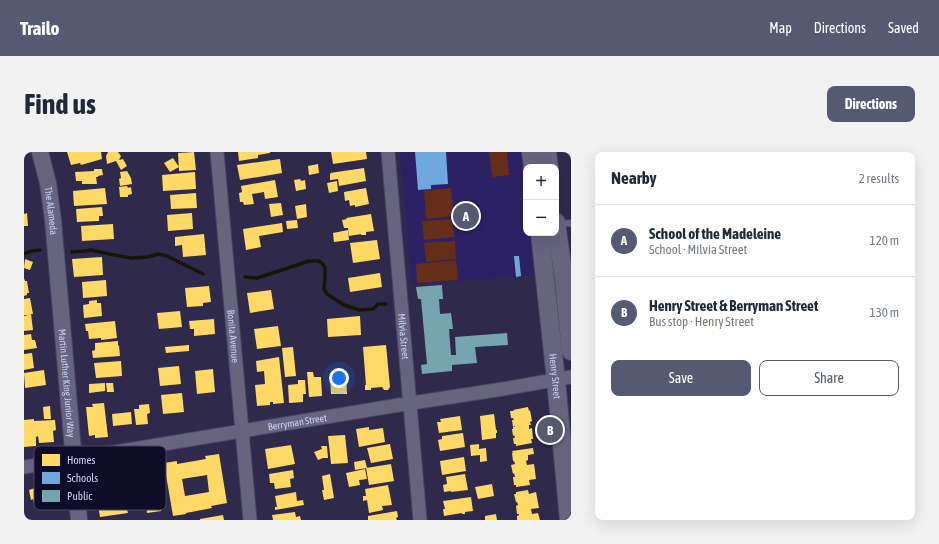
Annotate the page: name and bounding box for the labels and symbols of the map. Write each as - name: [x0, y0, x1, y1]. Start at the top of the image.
- street label: The Alameda: [43, 186, 60, 236]
- pin: A: [453, 201, 479, 231]
- street label: Bonita Avenue: [226, 309, 241, 364]
- street label: Milvia Street: [397, 313, 412, 360]
- street label: Martin Luther King Junior Way: [57, 328, 77, 438]
- street label: Henry Street: [548, 353, 563, 399]
- your location: [329, 368, 349, 388]
- street label: Berryman Street: [267, 412, 328, 432]
- pin: B: [537, 415, 563, 445]
- legend: [34, 446, 166, 510]
- text: Homes: [67, 454, 95, 466]
- text: Schools: [67, 472, 98, 484]
- text: Public: [67, 490, 93, 502]

